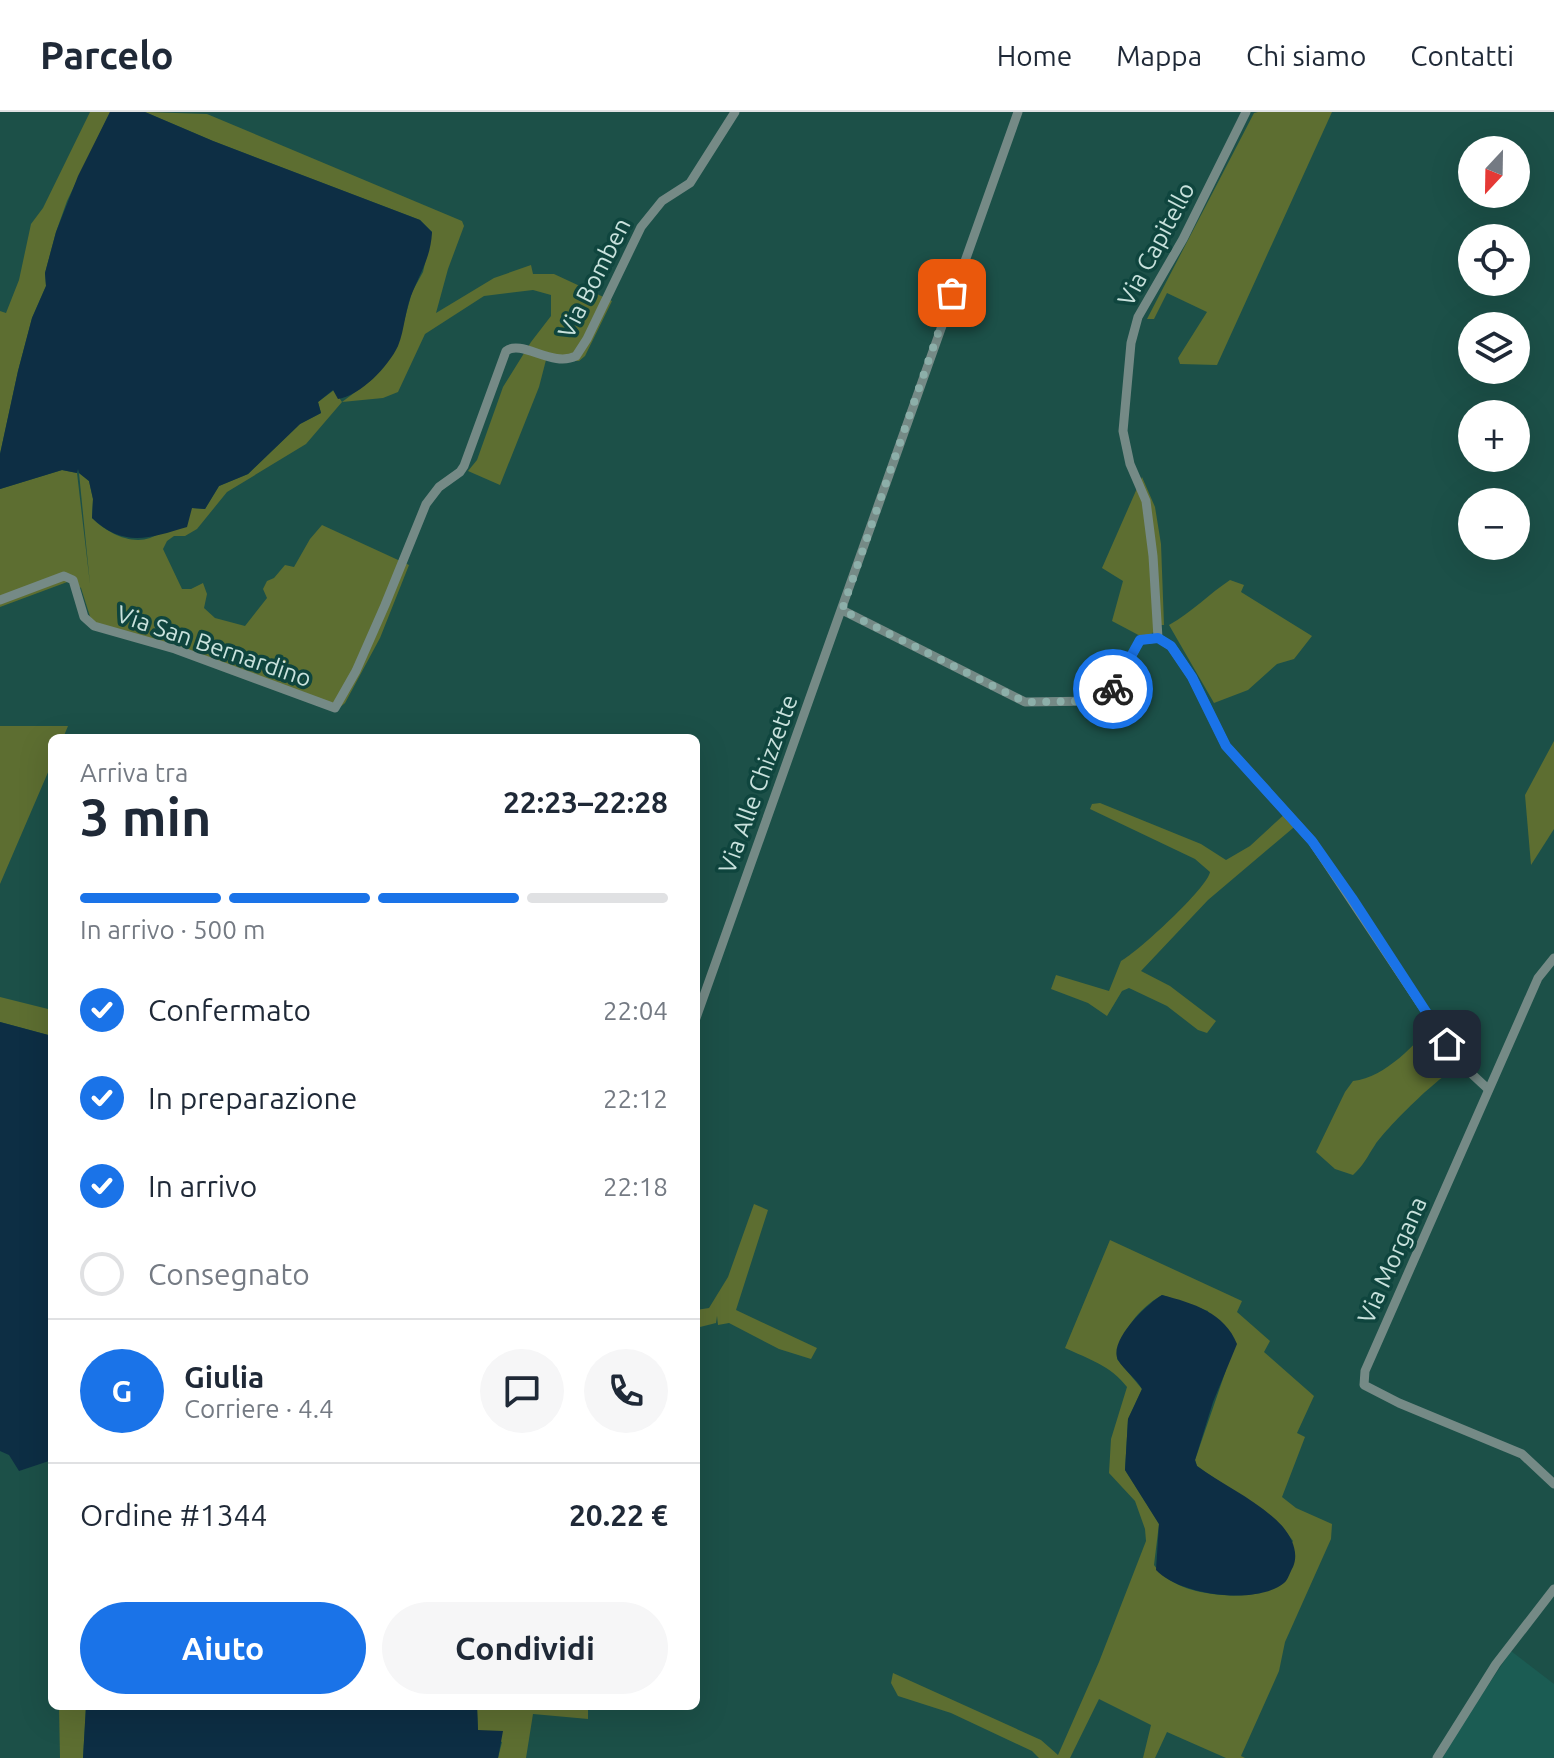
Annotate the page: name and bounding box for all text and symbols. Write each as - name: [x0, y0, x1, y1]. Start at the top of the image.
- text: Parcelo: [40, 34, 174, 76]
- text: Home: [997, 40, 1072, 71]
- text: Mappa: [1116, 40, 1202, 71]
- text: Chi siamo: [1246, 40, 1366, 71]
- text: Contatti: [1410, 40, 1514, 71]
- north arrow: [1458, 136, 1530, 208]
- map controls: [1458, 136, 1530, 560]
- street label: Via Capitello: [1112, 178, 1200, 310]
- street label: Via Bomben: [552, 214, 636, 342]
- button: locate: [1458, 224, 1530, 296]
- pin: [918, 259, 986, 327]
- icon: bag: [930, 271, 974, 315]
- button: layers: [1458, 312, 1530, 384]
- button: +: [1458, 400, 1530, 472]
- button: −: [1458, 488, 1530, 560]
- street label: Via San Bernardino: [113, 600, 315, 692]
- courier: [1073, 649, 1153, 729]
- icon: bike: [1091, 667, 1135, 711]
- street label: Via Alle Chizzette: [713, 691, 803, 877]
- text: Arriva tra: [80, 758, 188, 787]
- text: 22:23–22:28: [503, 785, 668, 819]
- text: 3 min: [80, 788, 211, 846]
- text: In arrivo · 500 m: [80, 915, 265, 944]
- icon: check: [80, 988, 124, 1032]
- text: Confermato: [148, 993, 311, 1027]
- text: 22:04: [603, 996, 668, 1025]
- pin: [1413, 1010, 1481, 1078]
- icon: home: [1425, 1022, 1469, 1066]
- icon: check: [80, 1076, 124, 1120]
- text: In preparazione: [148, 1081, 357, 1115]
- text: 22:12: [603, 1084, 668, 1113]
- icon: check: [80, 1164, 124, 1208]
- text: In arrivo: [148, 1169, 257, 1203]
- text: 22:18: [603, 1172, 668, 1201]
- street label: Via Morgana: [1352, 1192, 1432, 1328]
- text: Consegnato: [148, 1257, 310, 1291]
- button: chat: [480, 1349, 564, 1433]
- button: phone: [584, 1349, 668, 1433]
- text: Giulia: [184, 1360, 264, 1394]
- text: G: [112, 1374, 132, 1408]
- text: Corriere · 4.4: [184, 1394, 334, 1423]
- text: Ordine #1344: [80, 1498, 267, 1532]
- text: 20.22 €: [569, 1498, 668, 1532]
- button: Aiuto: [80, 1602, 366, 1694]
- button: Condividi: [382, 1602, 668, 1694]

